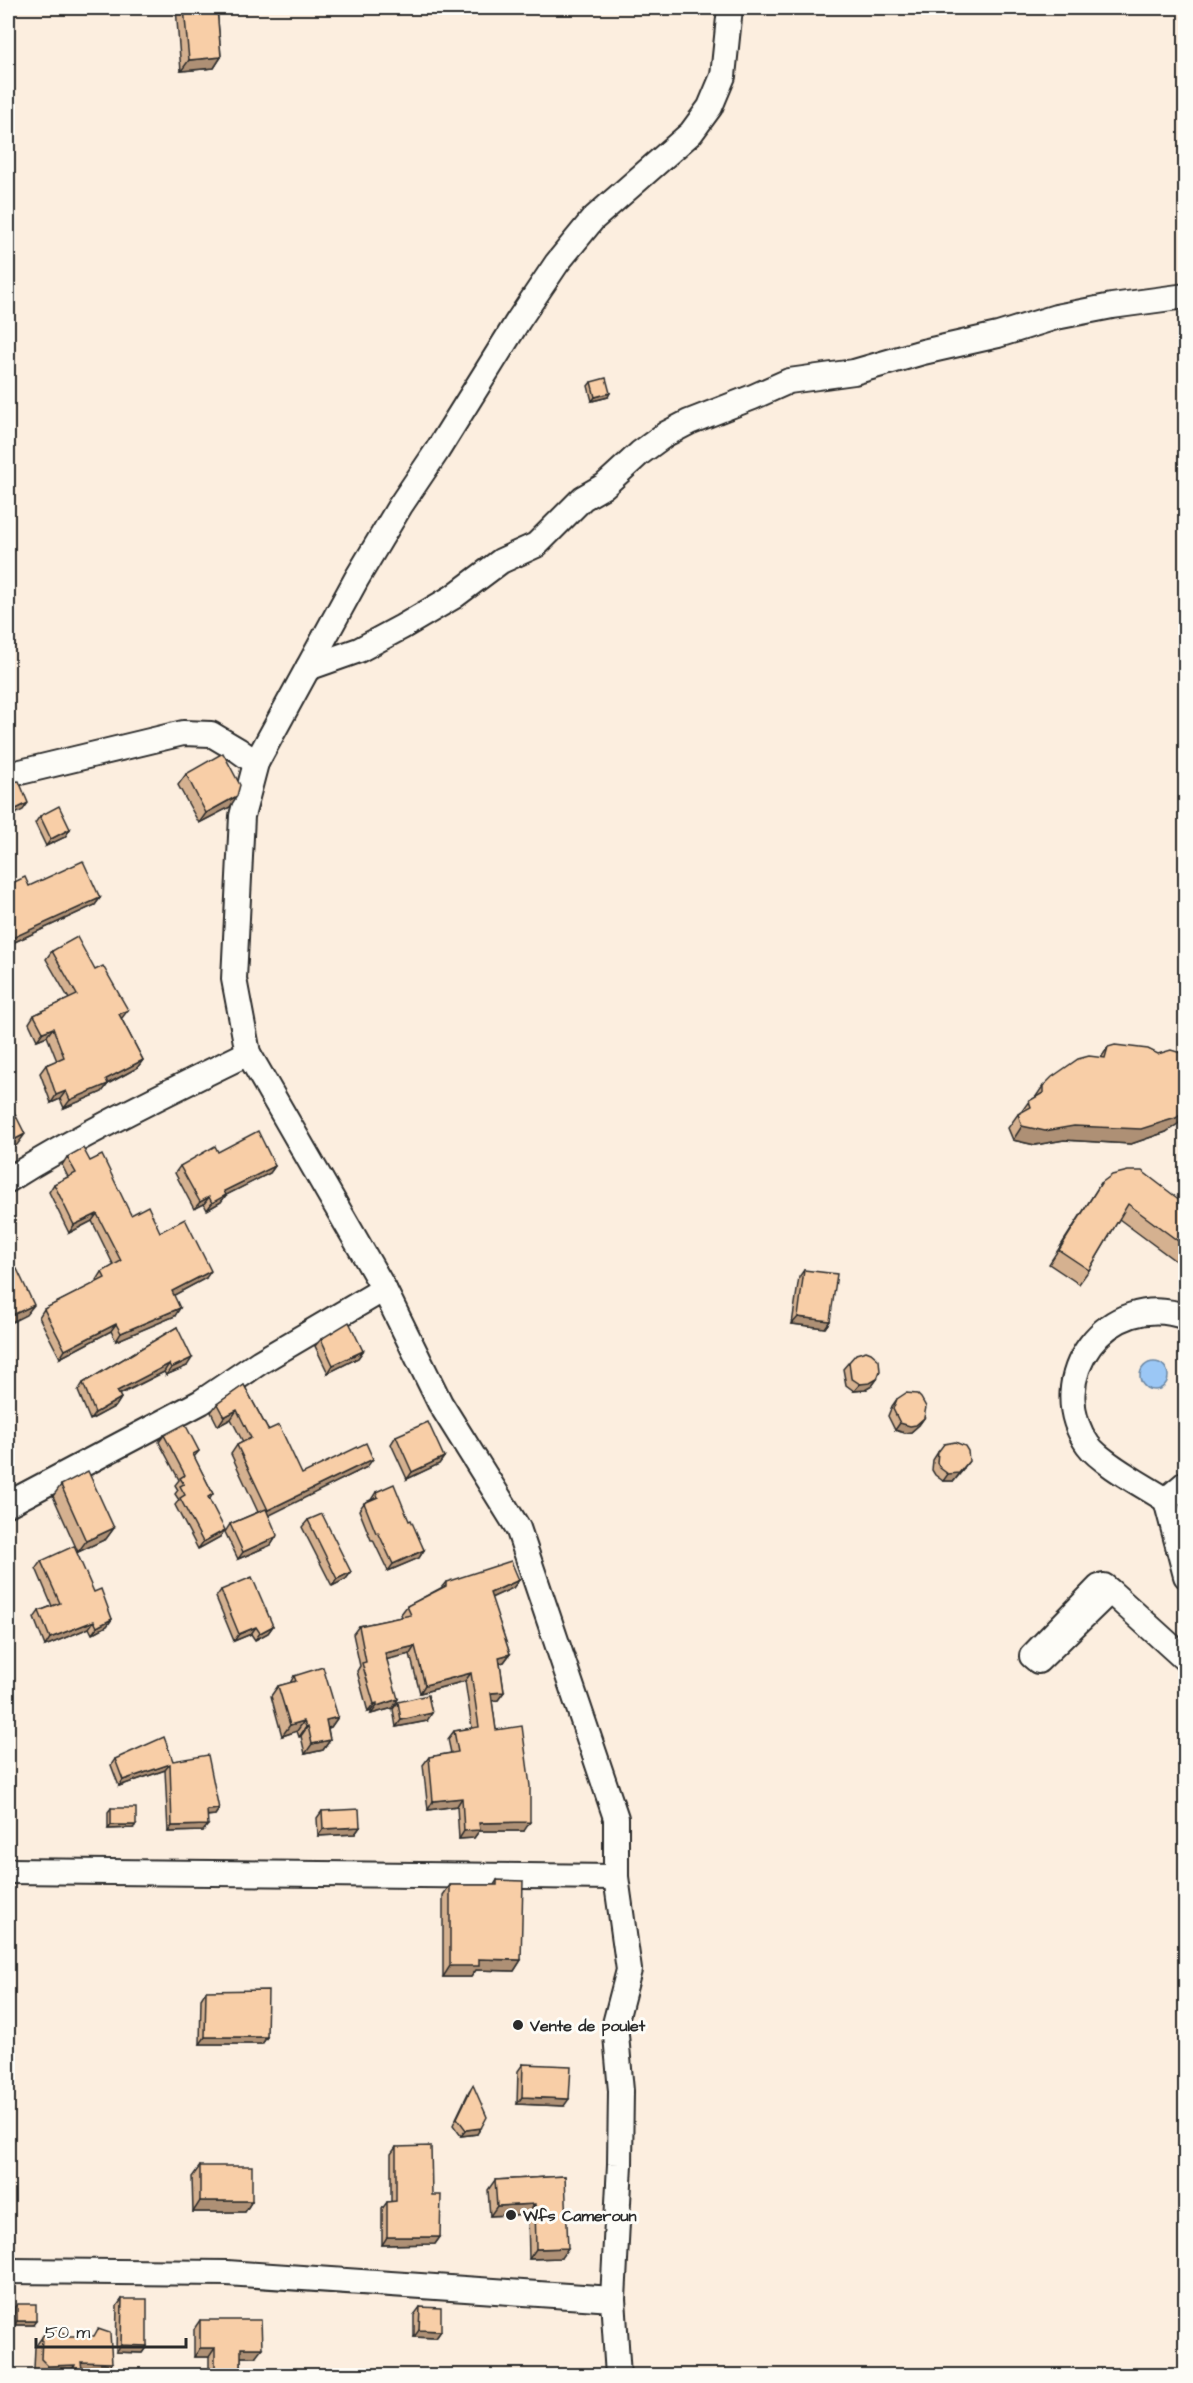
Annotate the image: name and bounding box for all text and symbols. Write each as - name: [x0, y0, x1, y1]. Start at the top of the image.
- place label: Vente de poulet: [529, 2015, 646, 2037]
- marker: Vente de poulet: [511, 2018, 525, 2032]
- place label: Wfs Cameroun: [522, 2205, 637, 2227]
- marker: Wfs Cameroun: [504, 2208, 518, 2222]
- scale bar: [36, 2311, 186, 2349]
- text: 50 m: [45, 2320, 90, 2345]

